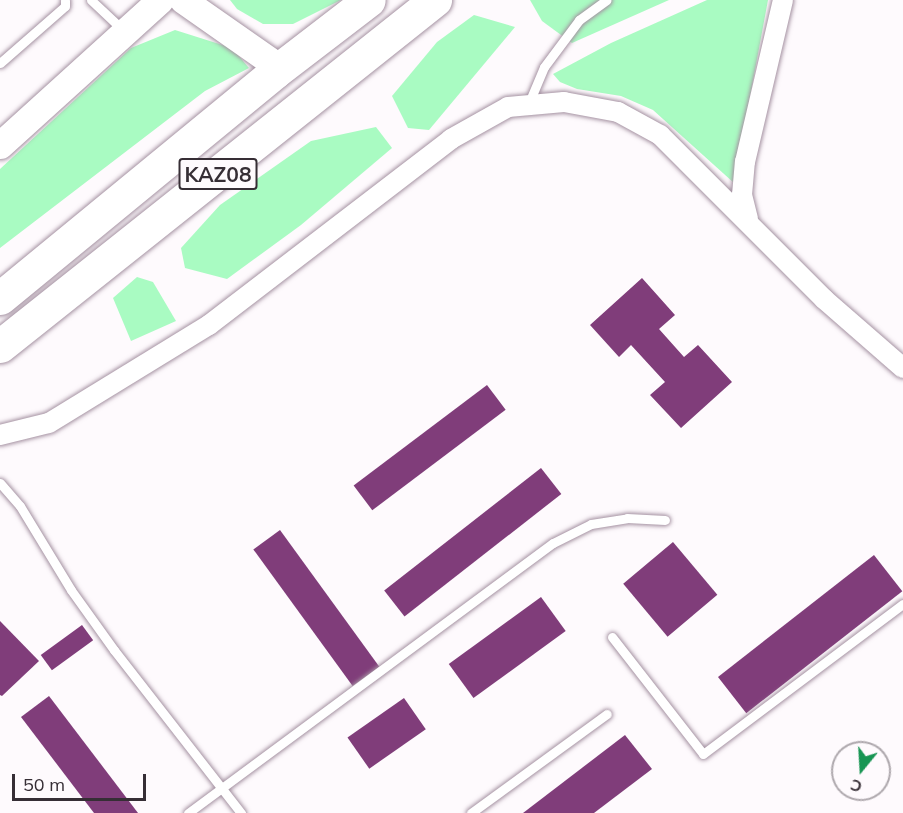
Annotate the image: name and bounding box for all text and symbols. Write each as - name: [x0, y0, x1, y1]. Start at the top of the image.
- road number: KAZ08: [178, 156, 258, 192]
- north arrow: [831, 741, 891, 801]
- scale bar: [15, 762, 148, 800]
- text: 50 m: [23, 773, 65, 796]
- text: С: [848, 775, 864, 797]

